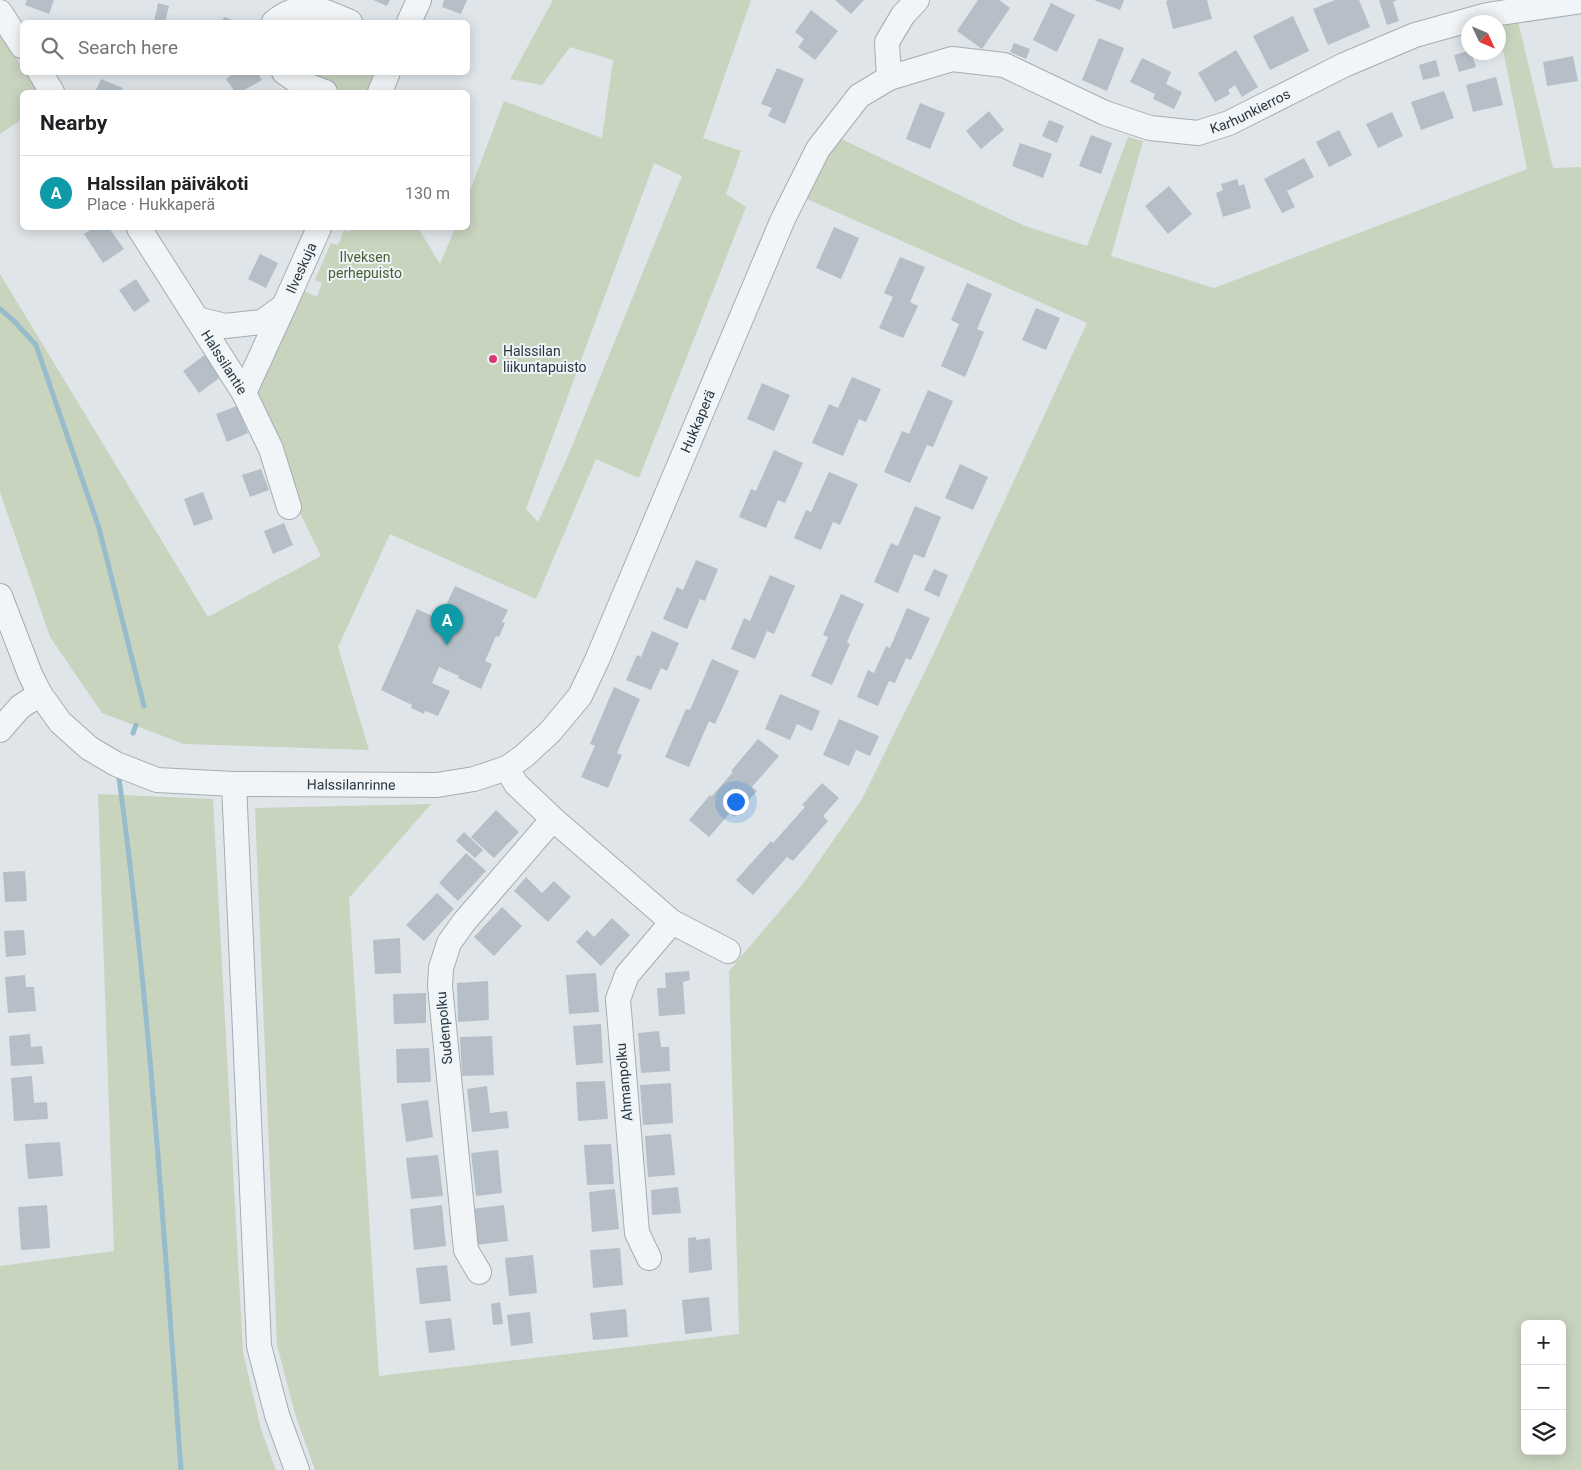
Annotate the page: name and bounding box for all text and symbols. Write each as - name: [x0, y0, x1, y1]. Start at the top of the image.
- north arrow: [1461, 15, 1506, 60]
- search box: [20, 20, 470, 75]
- icon: search: [38, 34, 66, 62]
- text: Search here: [78, 36, 178, 59]
- street label: Karhunkierros: [1208, 86, 1293, 137]
- text: Nearby: [40, 111, 107, 135]
- text: Halssilan päiväkoti: [87, 172, 249, 195]
- text: A: [51, 184, 61, 203]
- text: 130 m: [405, 184, 450, 203]
- text: Place · Hukkaperä: [87, 195, 215, 214]
- street label: Ilveskuja: [283, 240, 320, 296]
- park label: Ilveksen perhepuisto: [328, 249, 402, 281]
- street label: Halssilantie: [198, 327, 251, 397]
- place label: Halssilan liikuntapuisto: [503, 343, 587, 375]
- marker: Halssilan liikuntapuisto: [487, 353, 499, 365]
- street label: Hukkaperä: [677, 387, 718, 455]
- pin: A: [431, 604, 463, 645]
- street label: Halssilanrinne: [307, 776, 396, 793]
- your location: [723, 789, 749, 815]
- street label: Sudenpolku: [433, 991, 455, 1065]
- street label: Ahmanpolku: [613, 1042, 635, 1122]
- map controls: [1521, 1320, 1566, 1455]
- button: +: [1521, 1320, 1566, 1365]
- button: −: [1521, 1365, 1566, 1410]
- button: layers: [1521, 1410, 1566, 1455]

